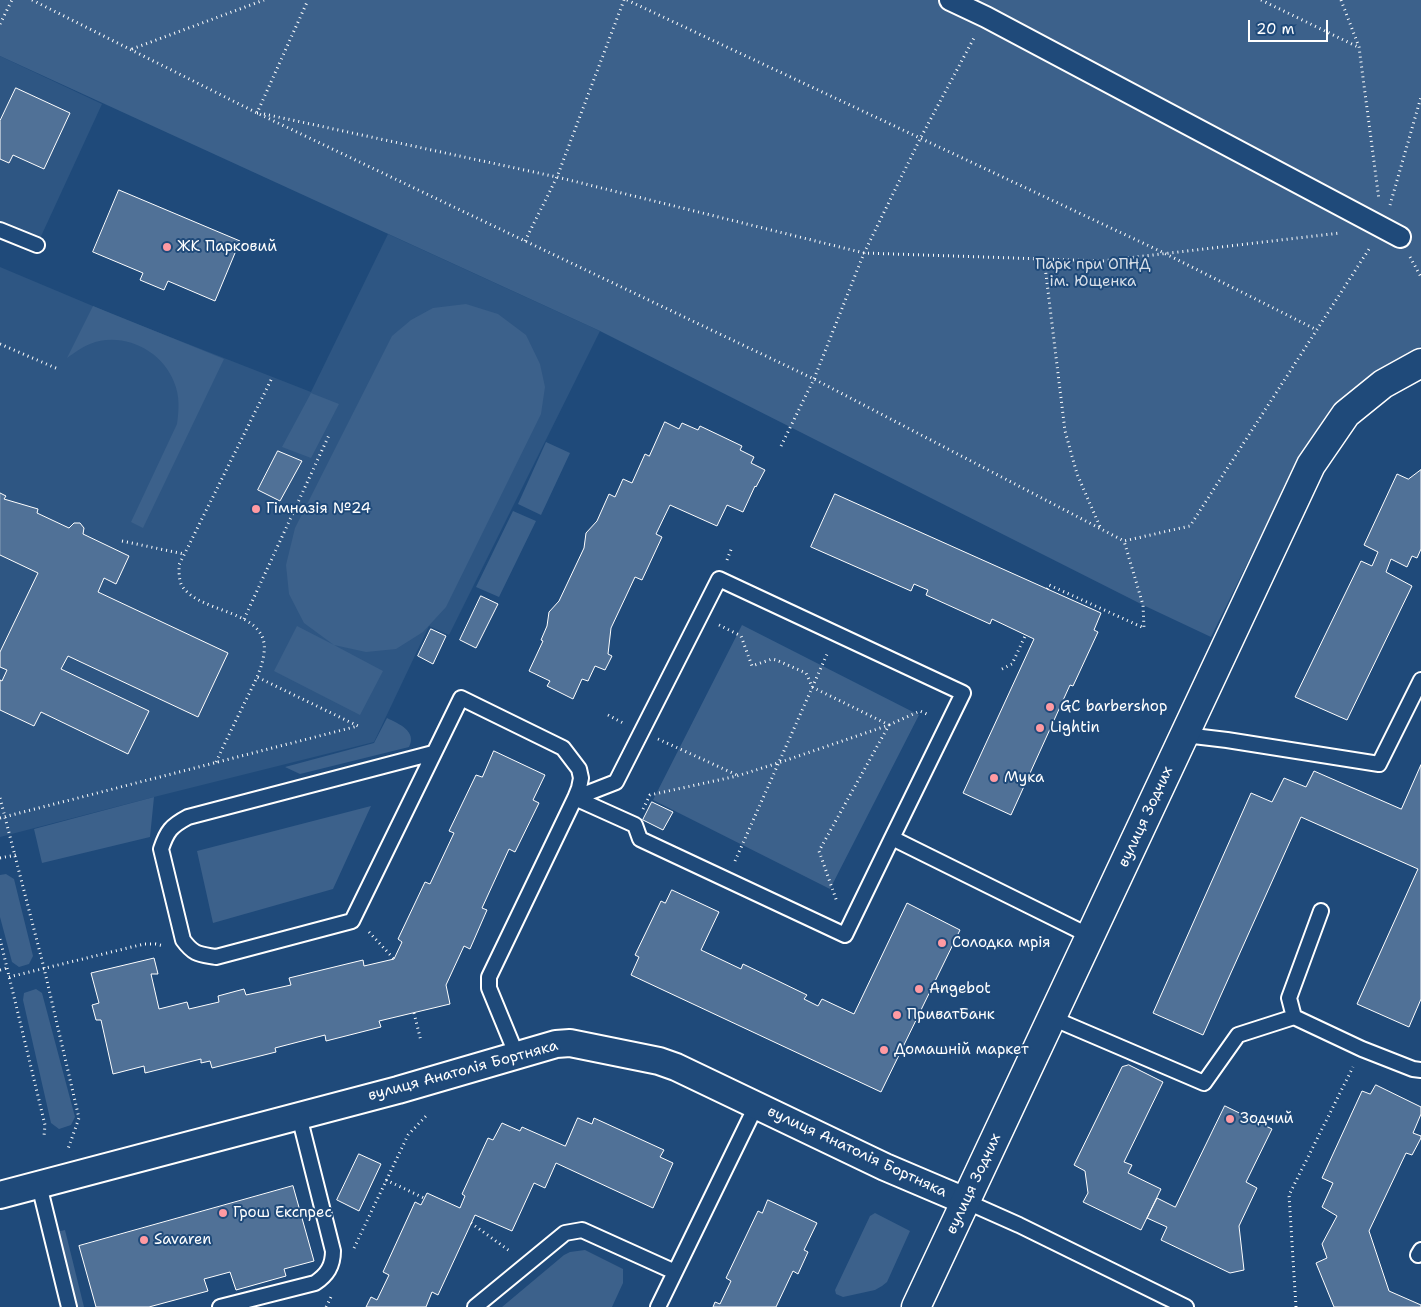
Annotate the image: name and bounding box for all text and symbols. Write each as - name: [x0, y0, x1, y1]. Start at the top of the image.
- scale bar: [1251, 10, 1331, 42]
- text: 20 m: [1256, 19, 1295, 39]
- place label: ЖК Парковий: [177, 238, 277, 256]
- marker: ЖК Парковий: [161, 241, 173, 253]
- park label: Парк при ОПНД ім. Ющенка: [1035, 256, 1151, 291]
- place label: Гімназія №24: [266, 500, 371, 518]
- marker: Гімназія №24: [250, 503, 262, 515]
- place label: GC barbershop: [1060, 698, 1167, 716]
- marker: GC barbershop: [1044, 701, 1056, 713]
- place label: Lightin: [1050, 719, 1100, 737]
- marker: Lightin: [1034, 722, 1046, 734]
- street label: вулиця Зодчих: [1115, 764, 1177, 870]
- place label: Мука: [1004, 769, 1044, 787]
- marker: Мука: [988, 772, 1000, 784]
- place label: Солодка мрія: [952, 934, 1051, 952]
- marker: Солодка мрія: [936, 937, 948, 949]
- place label: Angebot: [929, 980, 991, 998]
- marker: Angebot: [913, 983, 925, 995]
- place label: ПриватБанк: [907, 1006, 995, 1024]
- marker: ПриватБанк: [891, 1009, 903, 1021]
- street label: вулиця Анатолія Бортняка: [366, 1037, 560, 1105]
- place label: Домашній маркет: [894, 1041, 1029, 1059]
- marker: Домашній маркет: [878, 1044, 890, 1056]
- street label: вулиця Анатолія Бортняка: [764, 1102, 950, 1202]
- place label: Зодчий: [1240, 1110, 1294, 1128]
- marker: Зодчий: [1224, 1113, 1236, 1125]
- street label: вулиця Зодчих: [943, 1131, 1005, 1237]
- place label: Грош Експрес: [233, 1204, 332, 1222]
- marker: Грош Експрес: [217, 1207, 229, 1219]
- place label: Savaren: [154, 1231, 212, 1249]
- marker: Savaren: [138, 1234, 150, 1246]

